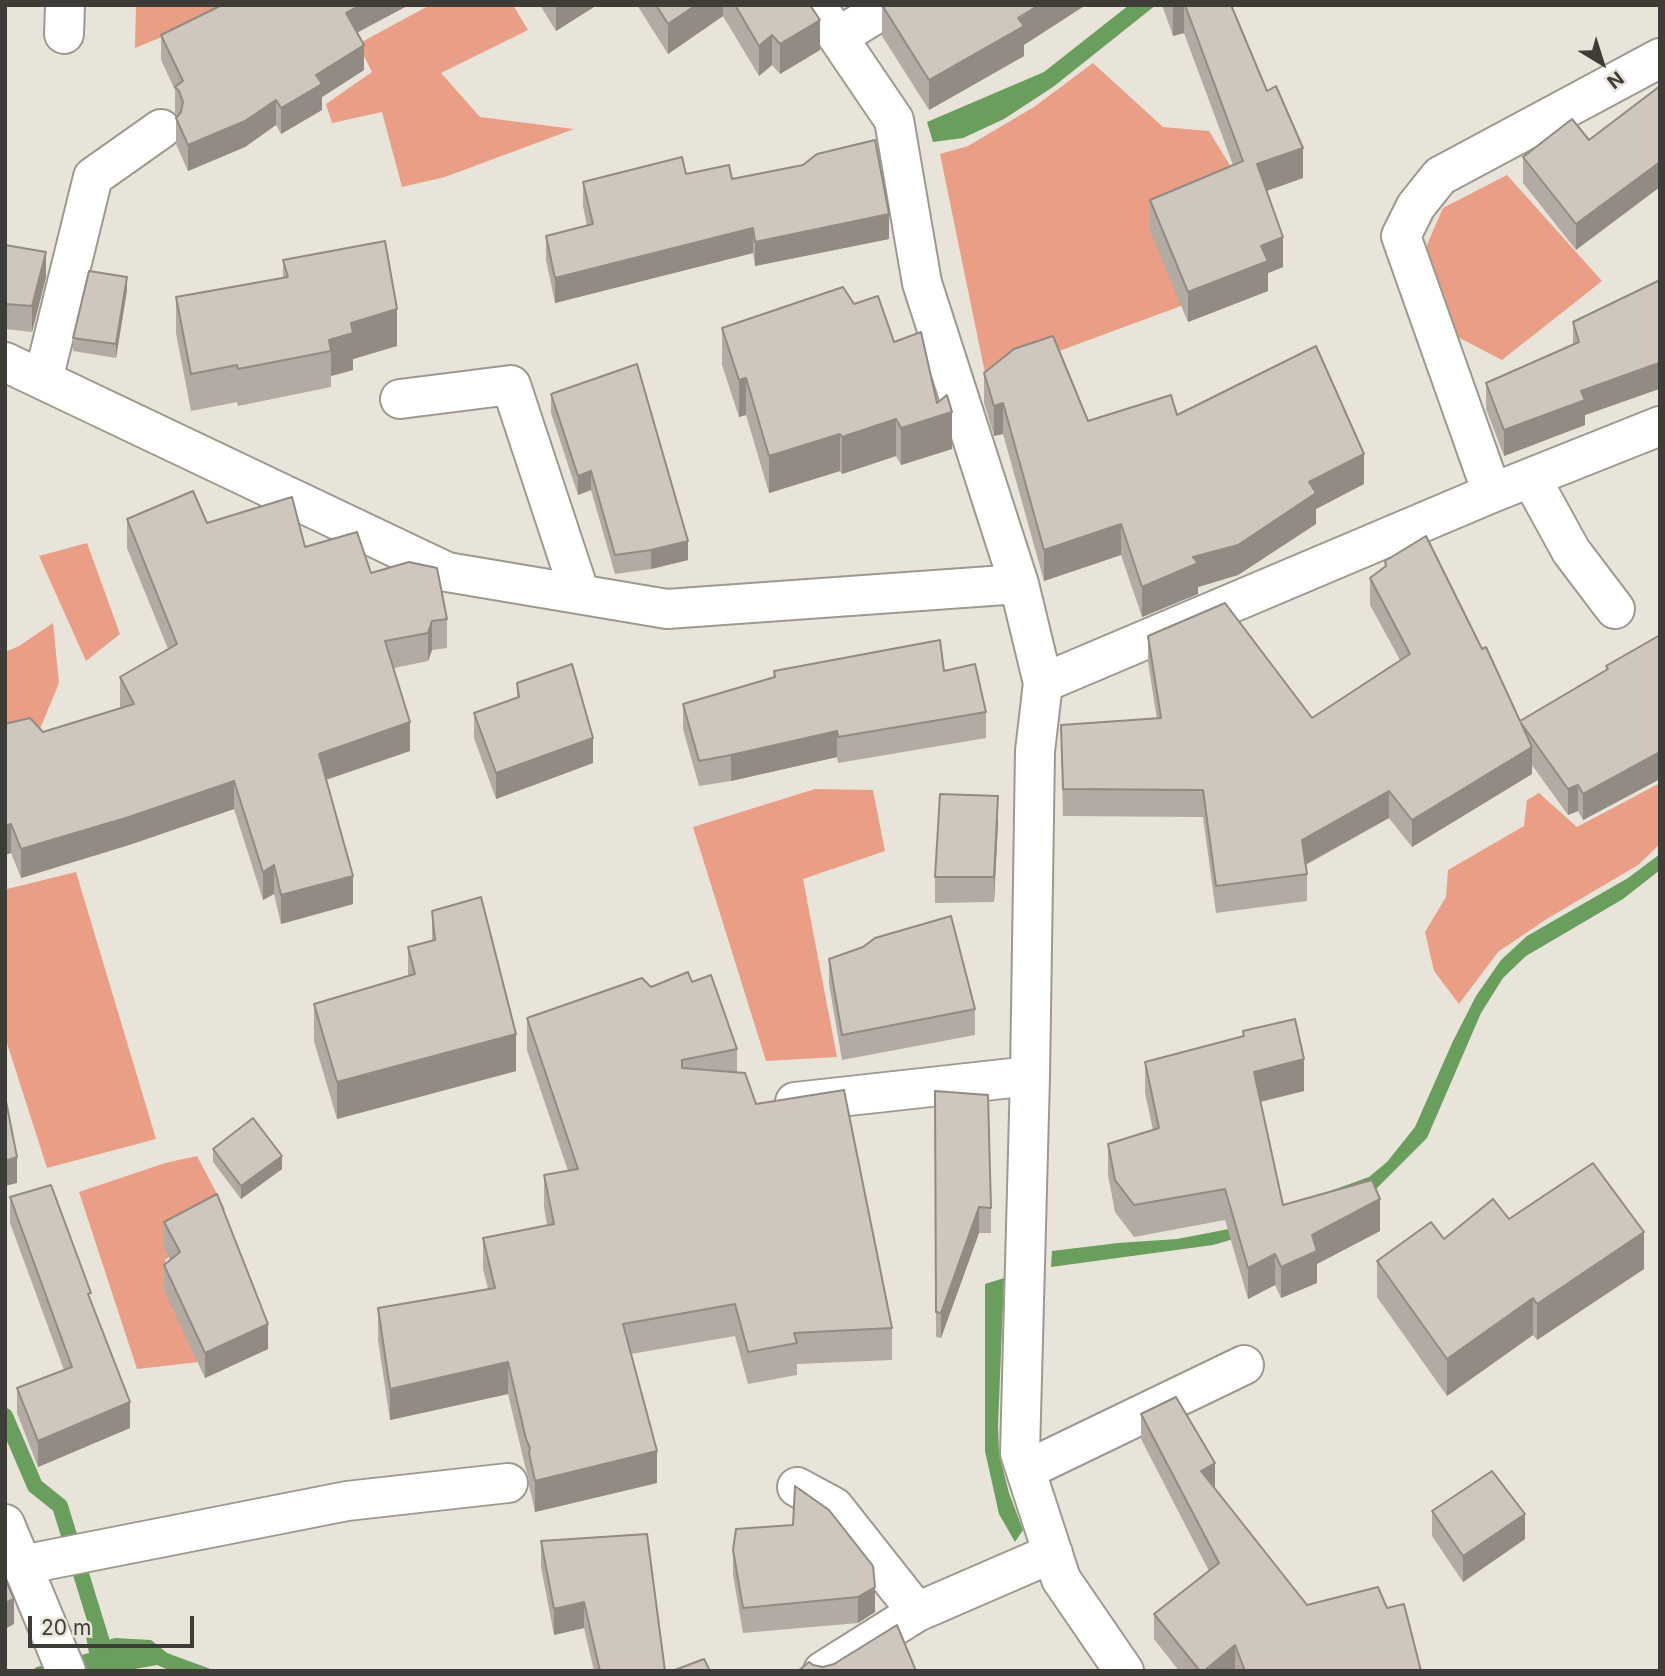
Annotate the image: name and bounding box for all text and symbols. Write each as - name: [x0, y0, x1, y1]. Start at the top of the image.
- north arrow: [1567, 28, 1637, 98]
- text: N: [1602, 66, 1628, 93]
- scale bar: [32, 1602, 198, 1646]
- text: 20 m: [41, 1615, 91, 1640]

